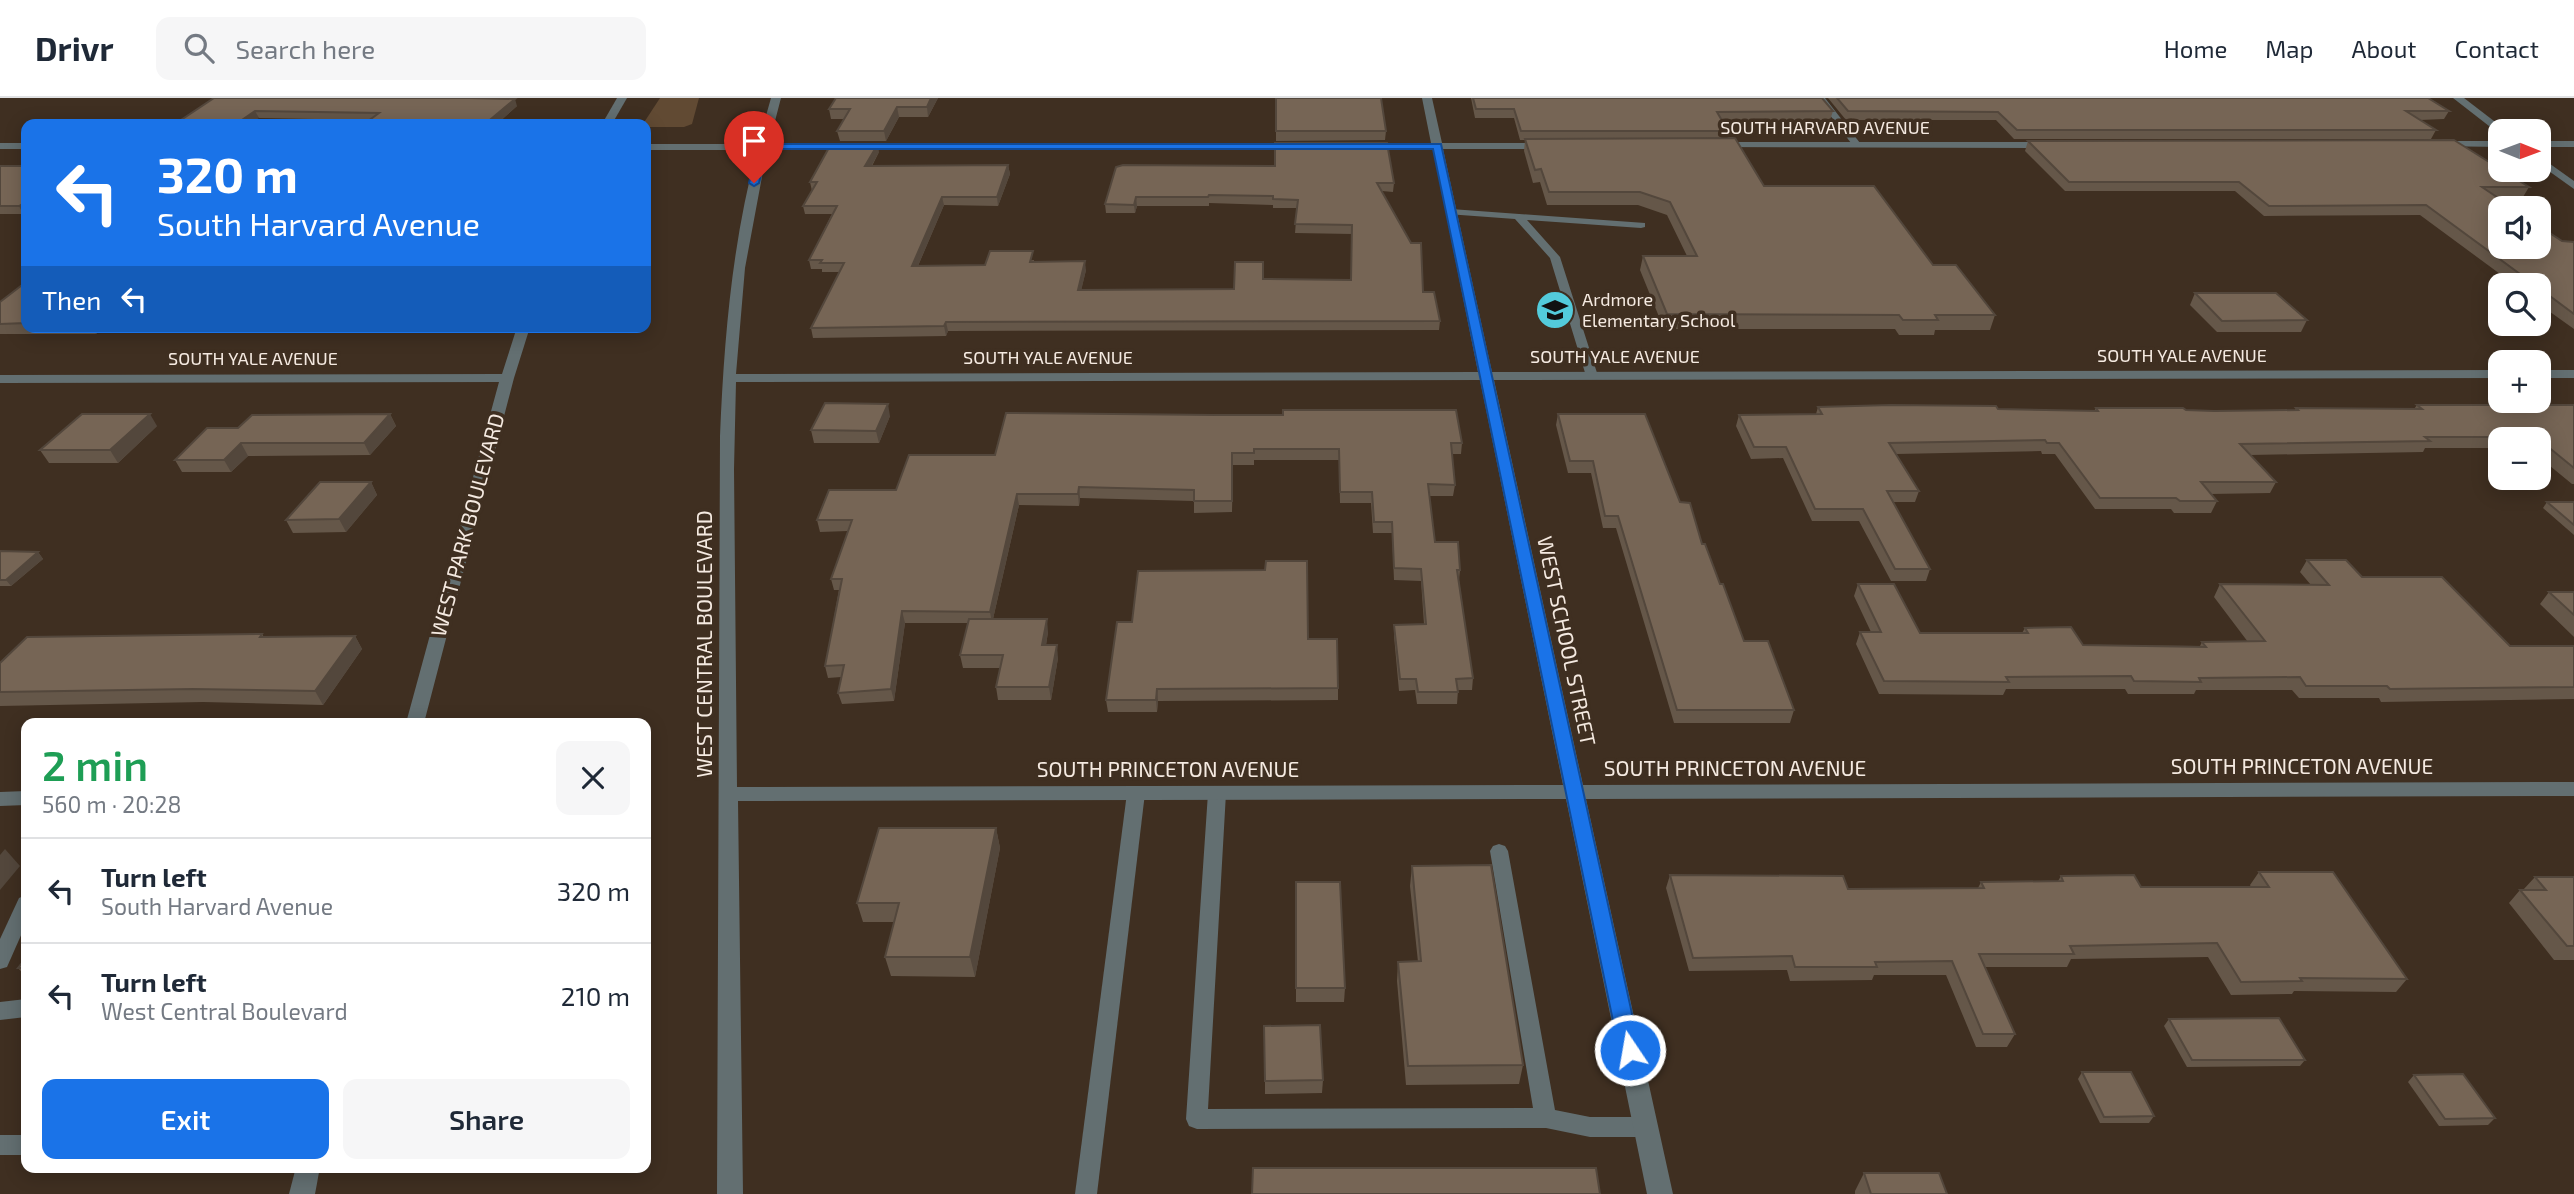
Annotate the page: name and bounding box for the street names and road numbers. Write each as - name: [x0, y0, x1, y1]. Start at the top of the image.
- street label: SOUTH HARVARD AVENUE: [1720, 116, 1930, 138]
- street label: SOUTH YALE AVENUE: [2097, 344, 2267, 366]
- street label: SOUTH YALE AVENUE: [1530, 345, 1700, 367]
- street label: SOUTH YALE AVENUE: [963, 346, 1133, 368]
- street label: SOUTH YALE AVENUE: [168, 347, 338, 369]
- street label: WEST PARK BOULEVARD: [425, 410, 508, 639]
- street label: WEST CENTRAL BOULEVARD: [691, 510, 716, 778]
- street label: WEST SCHOOL STREET: [1533, 534, 1602, 748]
- street label: SOUTH PRINCETON AVENUE: [2171, 753, 2433, 778]
- street label: SOUTH PRINCETON AVENUE: [1604, 755, 1866, 780]
- street label: SOUTH PRINCETON AVENUE: [1037, 756, 1299, 781]

